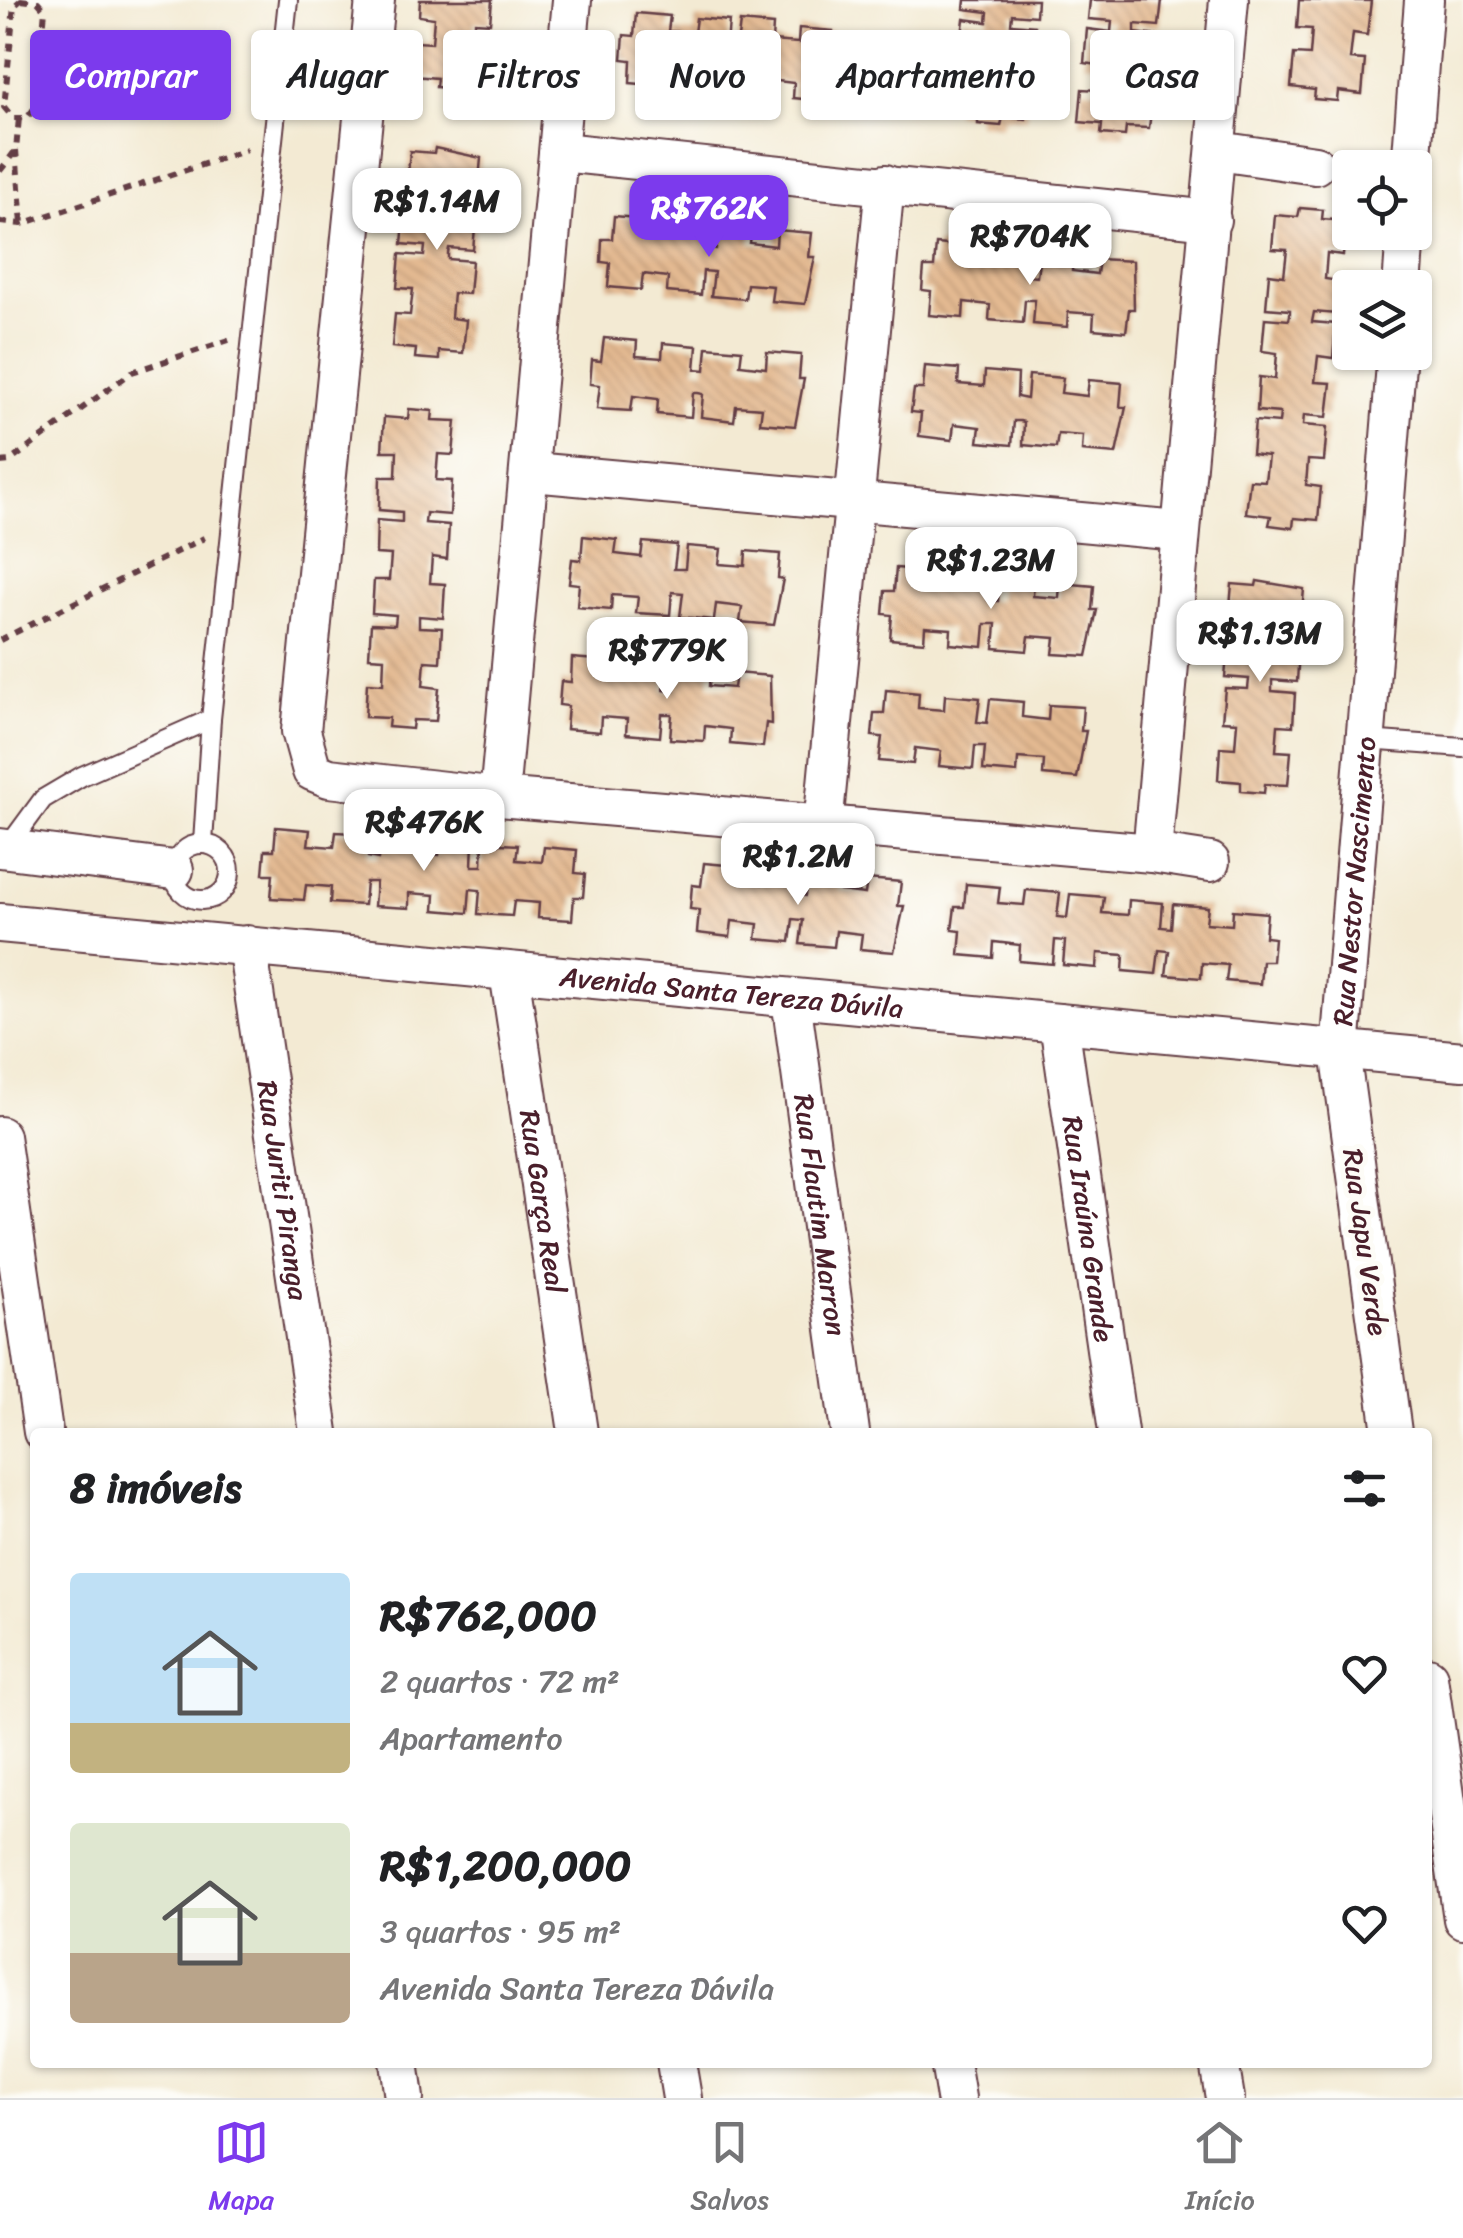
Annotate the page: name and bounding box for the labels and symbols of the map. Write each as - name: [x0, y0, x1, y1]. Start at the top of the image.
- pin: R$1.14M: [345, 168, 529, 253]
- pin: R$762K: [628, 175, 790, 260]
- pin: R$704K: [949, 203, 1111, 288]
- pin: R$1.23M: [899, 527, 1083, 612]
- pin: R$1.13M: [1168, 600, 1352, 685]
- pin: R$779K: [586, 617, 748, 702]
- street label: Rua Nestor Nascimento: [1318, 734, 1391, 1028]
- pin: R$476K: [343, 789, 505, 874]
- pin: R$1.2M: [717, 823, 879, 908]
- street label: Avenida Santa Tereza Dávila: [557, 952, 906, 1033]
- street label: Rua Juriti Piranga: [242, 1077, 323, 1305]
- street label: Rua Flautim Marron: [779, 1091, 861, 1339]
- street label: Rua Garça Real: [505, 1106, 581, 1298]
- street label: Rua Iraúna Grande: [1048, 1113, 1129, 1345]
- street label: Rua Japu Verde: [1328, 1145, 1403, 1339]

